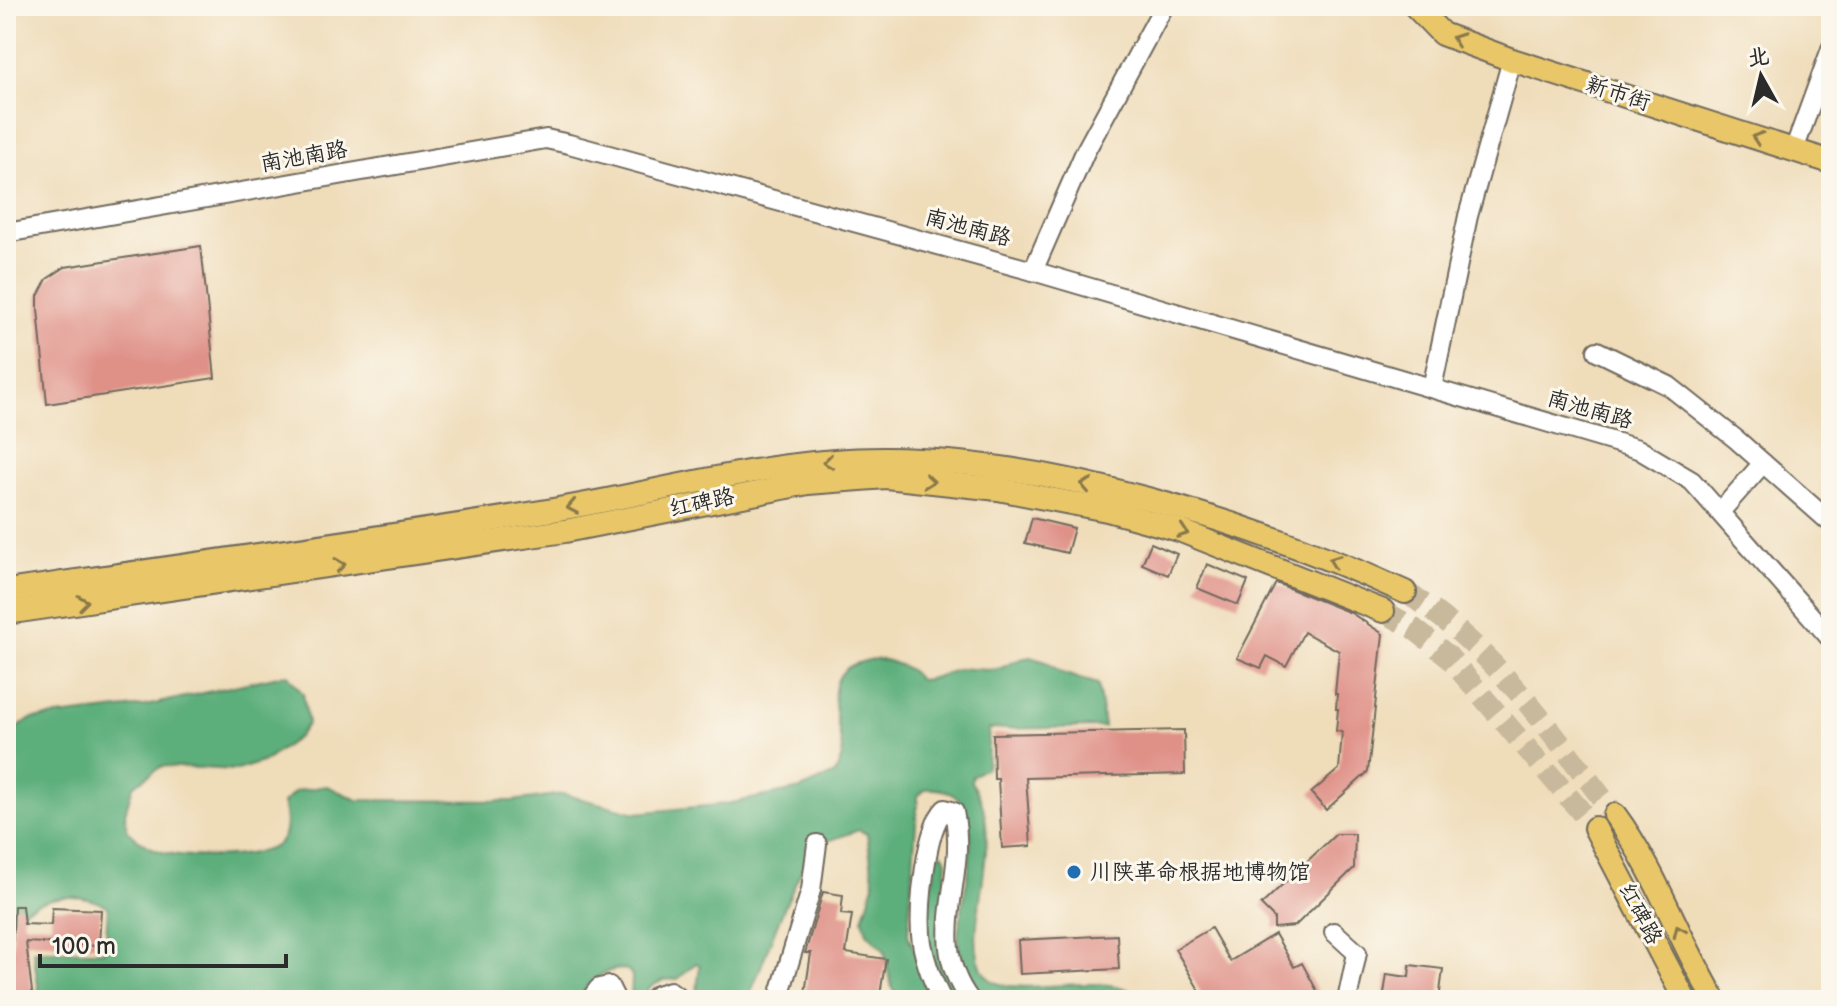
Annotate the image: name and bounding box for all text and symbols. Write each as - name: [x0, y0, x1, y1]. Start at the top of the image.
- one-way arrow: [1451, 32, 1465, 49]
- north arrow: [1721, 36, 1801, 116]
- text: 北: [1746, 43, 1771, 73]
- street label: 新市街: [1582, 71, 1654, 117]
- one-way arrow: [1750, 132, 1764, 148]
- street label: 南池南路: [258, 136, 350, 178]
- street label: 南池南路: [922, 204, 1014, 252]
- street label: 南池南路: [1544, 385, 1636, 435]
- one-way arrow: [821, 453, 834, 470]
- one-way arrow: [923, 472, 936, 489]
- one-way arrow: [1079, 477, 1092, 494]
- street label: 红碑路: [667, 483, 737, 523]
- one-way arrow: [565, 497, 579, 514]
- one-way arrow: [1175, 523, 1189, 539]
- one-way arrow: [1328, 554, 1342, 571]
- one-way arrow: [334, 557, 347, 574]
- one-way arrow: [76, 594, 90, 611]
- place label: 川陕革命根据地博物馆: [1090, 859, 1310, 886]
- marker: 川陕革命根据地博物馆: [1065, 863, 1083, 881]
- street label: 红碑路: [1613, 879, 1667, 949]
- scale bar: [40, 918, 286, 968]
- one-way arrow: [1673, 925, 1689, 939]
- text: 100 m: [52, 932, 116, 961]

